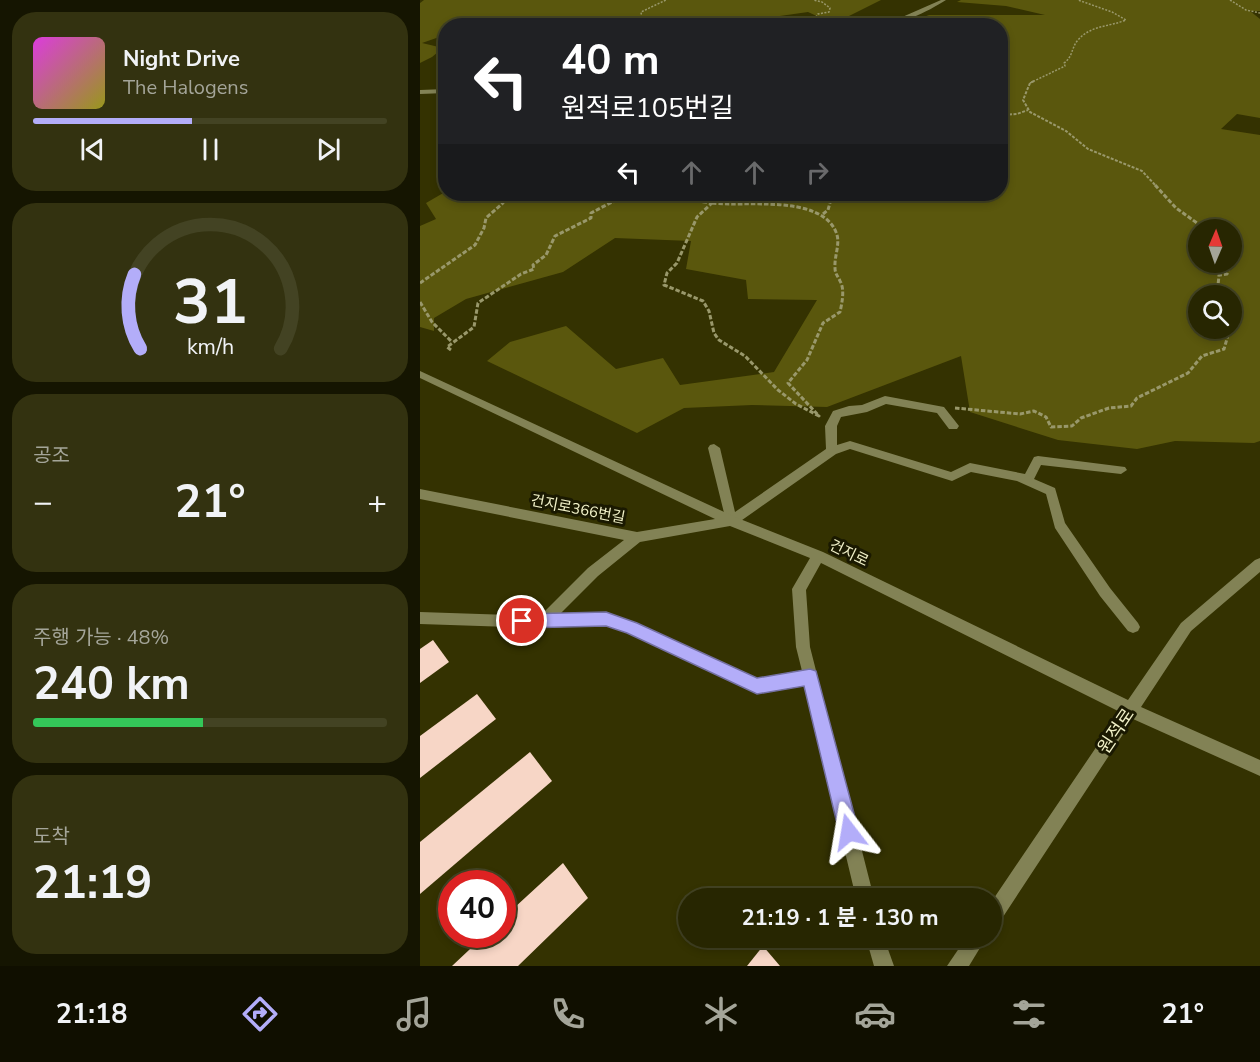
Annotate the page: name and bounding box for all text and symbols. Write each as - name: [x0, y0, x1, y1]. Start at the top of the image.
- text: 40 m: [561, 32, 660, 89]
- icon: left: [462, 42, 540, 120]
- text: Night Drive: [123, 44, 240, 74]
- text: The Halogens: [123, 74, 248, 101]
- text: 원적로105번길: [561, 90, 734, 127]
- icon: previous: [76, 133, 109, 166]
- icon: pause: [194, 133, 227, 166]
- icon: next: [312, 133, 345, 166]
- icon: left: [612, 156, 645, 189]
- icon: ahead: [675, 156, 708, 189]
- icon: ahead: [738, 156, 771, 189]
- icon: right: [801, 156, 834, 189]
- north arrow: [1188, 219, 1242, 273]
- map controls: [1188, 219, 1242, 339]
- text: 31: [173, 260, 247, 345]
- button: search: [1188, 285, 1242, 339]
- text: km/h: [186, 333, 234, 363]
- text: 공조: [33, 442, 70, 469]
- text: 21°: [174, 472, 246, 533]
- text: −: [33, 480, 53, 525]
- text: +: [367, 480, 387, 525]
- street label: 건지로366번길: [529, 490, 627, 528]
- street label: 건지로: [826, 535, 872, 571]
- pin: [496, 595, 547, 646]
- icon: arrive: [505, 604, 538, 637]
- text: 주행 가능 · 48%: [33, 624, 169, 651]
- text: 240 km: [33, 654, 190, 715]
- street label: 원적로: [1092, 704, 1140, 758]
- position arrow: [817, 800, 881, 864]
- text: 도착: [33, 823, 70, 850]
- text: 21:19: [33, 853, 152, 914]
- speed limit sign: 40: [438, 870, 516, 948]
- text: 21:19 · 1 분 · 130 m: [741, 903, 939, 933]
- icon: directions: [239, 993, 281, 1035]
- icon: music: [393, 993, 435, 1035]
- icon: phone: [547, 993, 589, 1035]
- icon: climate: [700, 993, 742, 1035]
- icon: car: [854, 993, 896, 1035]
- icon: filters: [1008, 993, 1050, 1035]
- text: 21:18: [56, 996, 127, 1033]
- text: 21°: [1161, 996, 1204, 1033]

